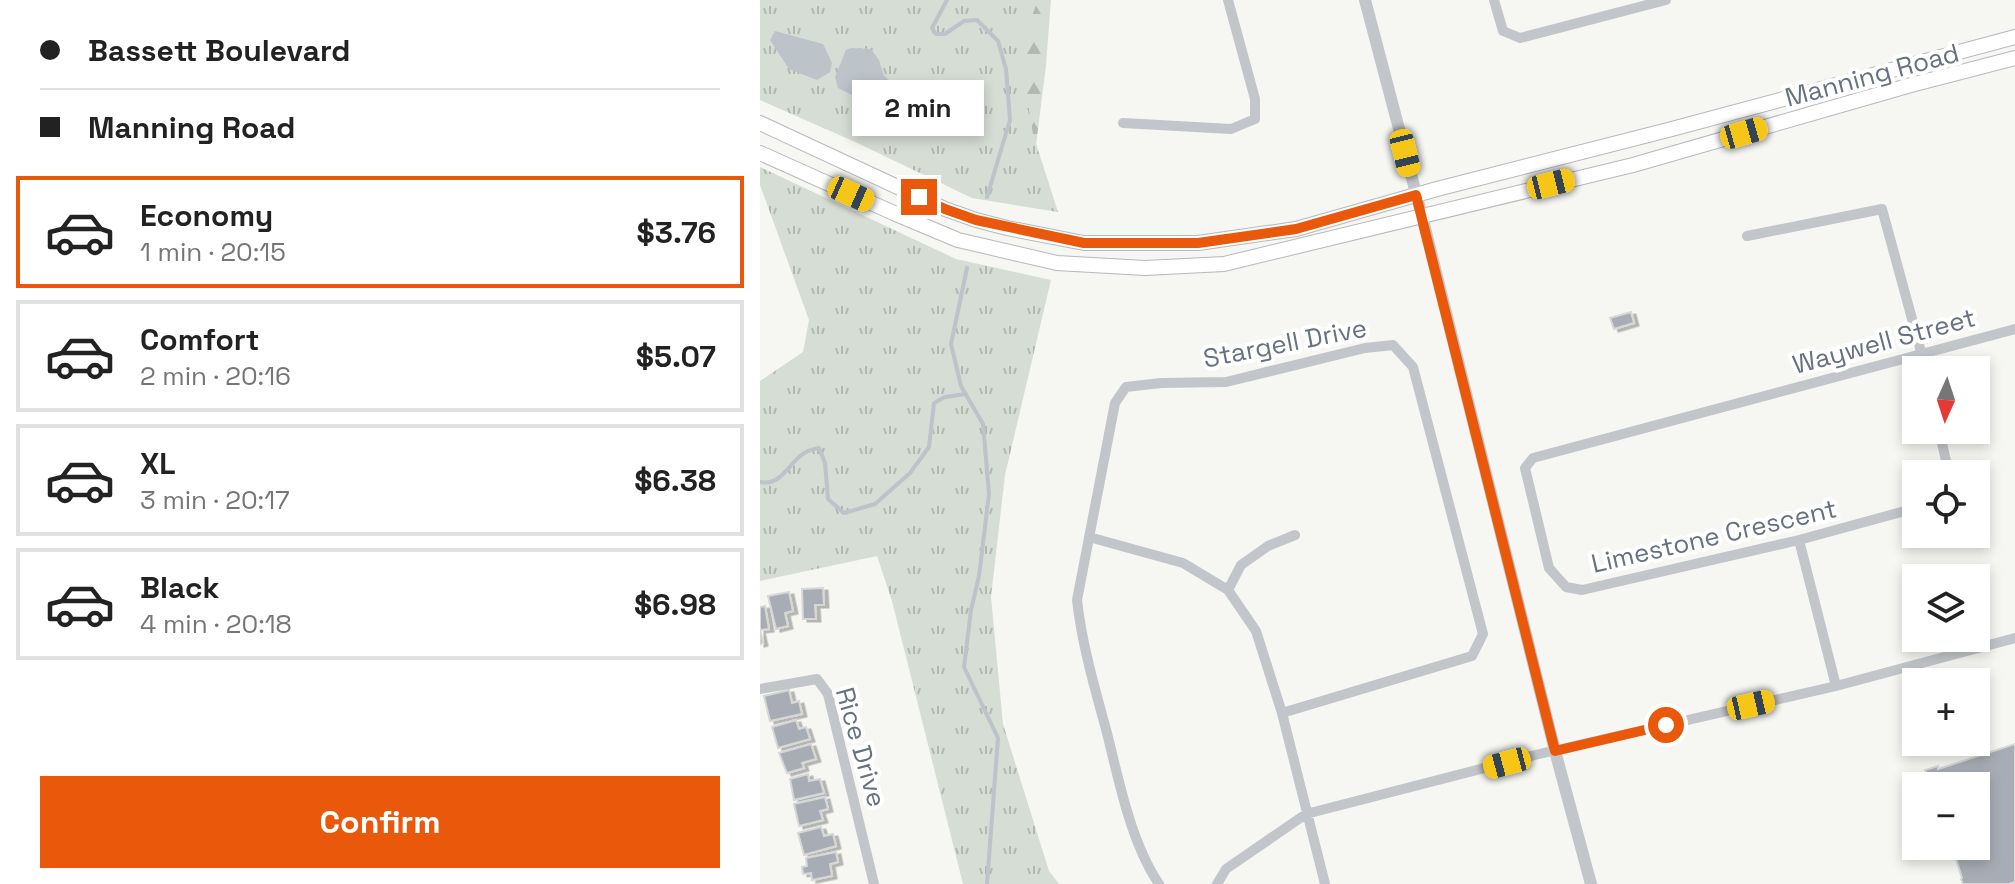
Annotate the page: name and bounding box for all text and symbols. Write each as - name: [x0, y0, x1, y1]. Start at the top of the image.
- text: Bassett Boulevard: [88, 31, 351, 70]
- street label: Manning Road: [1781, 35, 1963, 115]
- callout: 2 min: [853, 81, 985, 137]
- text: 2 min: [884, 91, 952, 125]
- text: Manning Road: [88, 108, 295, 147]
- car: [1718, 115, 1770, 151]
- car: [1388, 127, 1422, 179]
- car: [1525, 167, 1577, 201]
- car: [824, 173, 878, 215]
- route end: [901, 179, 937, 215]
- icon: car: [44, 196, 116, 268]
- text: Economy: [140, 196, 273, 235]
- text: $3.76: [637, 213, 716, 252]
- text: 1 min · 20:15: [140, 235, 286, 269]
- street label: Waywell Street: [1789, 300, 1979, 382]
- street label: Stargell Drive: [1200, 310, 1370, 376]
- icon: car: [44, 320, 116, 392]
- text: Comfort: [140, 320, 259, 359]
- text: $5.07: [636, 337, 716, 376]
- north arrow: [1902, 356, 1990, 444]
- map controls: [1902, 356, 1990, 860]
- text: 2 min · 20:16: [140, 359, 291, 393]
- icon: car: [44, 444, 116, 516]
- text: XL: [140, 444, 176, 483]
- button: locate: [1902, 460, 1990, 548]
- text: $6.38: [634, 461, 716, 500]
- text: 3 min · 20:17: [140, 483, 290, 517]
- street label: Limestone Crescent: [1588, 491, 1840, 581]
- button: layers: [1902, 564, 1990, 652]
- icon: car: [44, 568, 116, 640]
- text: Black: [140, 568, 219, 607]
- text: $6.98: [634, 585, 716, 624]
- text: 4 min · 20:18: [140, 607, 292, 641]
- button: +: [1902, 668, 1990, 756]
- street label: Rice Drive: [828, 683, 894, 811]
- car: [1725, 688, 1777, 722]
- route start: [1648, 707, 1684, 743]
- car: [1481, 745, 1533, 781]
- button: −: [1902, 772, 1990, 860]
- button: Confirm: [40, 776, 720, 868]

